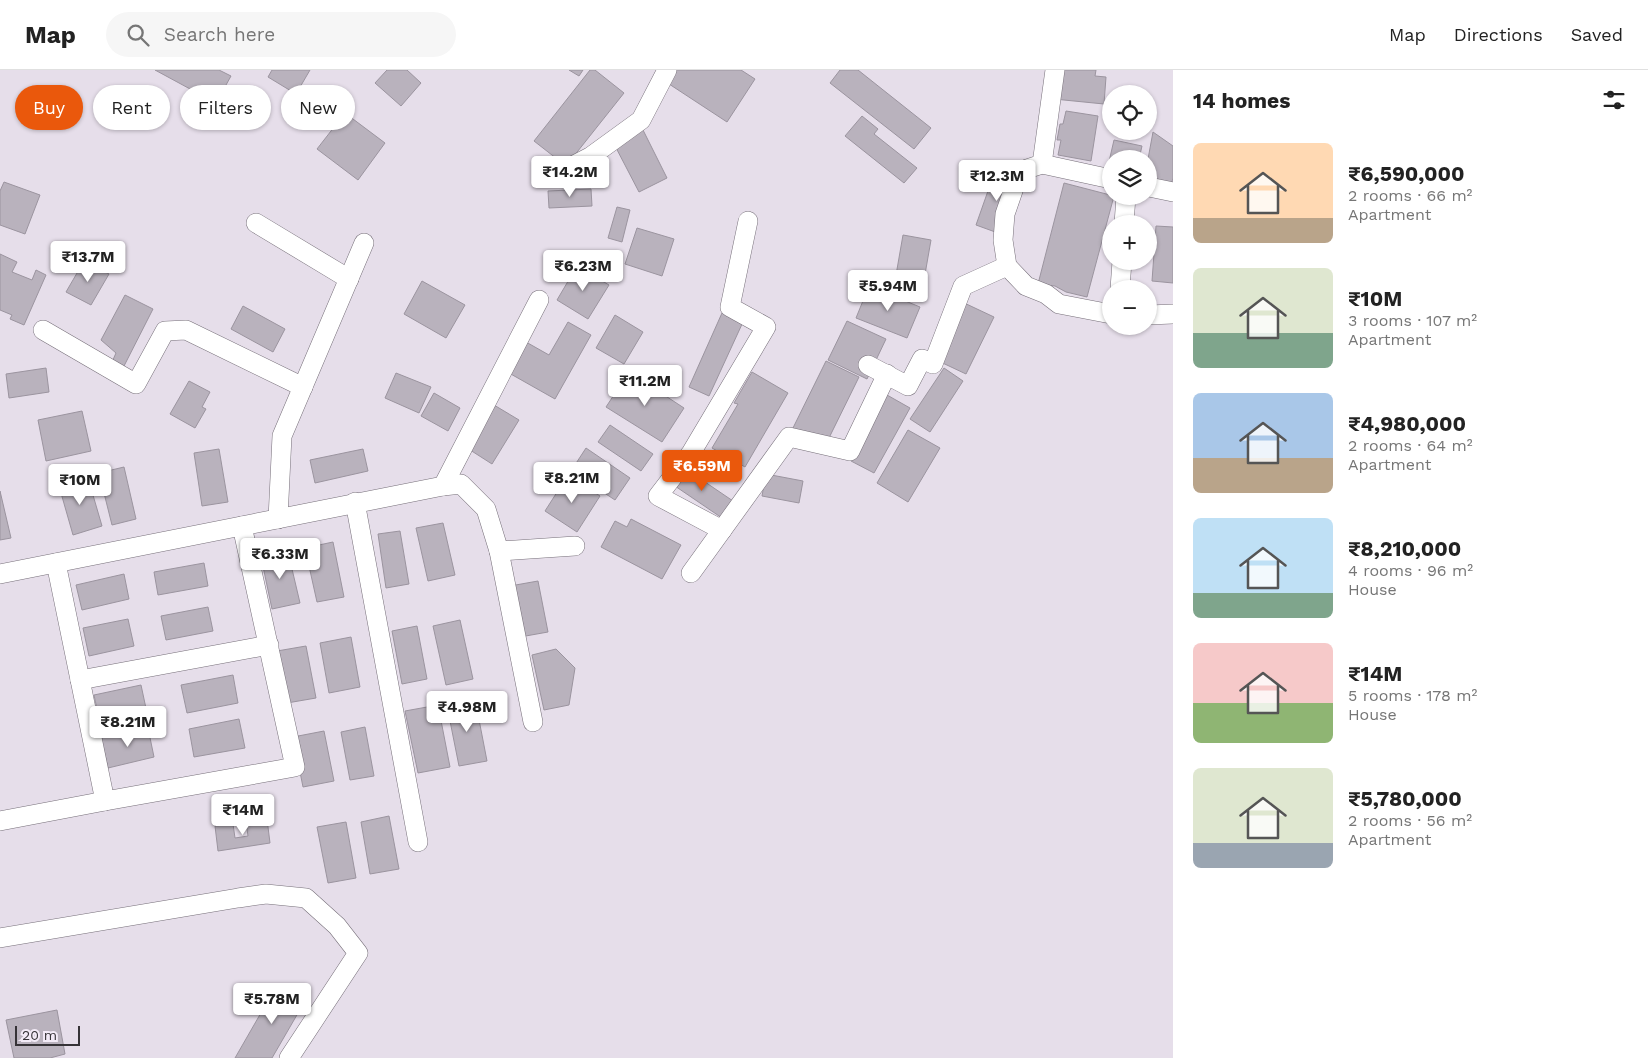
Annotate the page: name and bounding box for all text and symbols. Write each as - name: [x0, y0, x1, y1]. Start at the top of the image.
- search box: [106, 12, 456, 57]
- text: Map: [25, 21, 76, 49]
- icon: search: [124, 21, 152, 49]
- text: Search here: [164, 23, 275, 46]
- text: Map: [1389, 24, 1426, 45]
- text: Directions: [1454, 24, 1543, 45]
- text: Saved: [1571, 24, 1623, 45]
- chip: Buy: [15, 85, 83, 130]
- chip: Rent: [93, 85, 170, 130]
- chip: Filters: [180, 85, 271, 130]
- chip: New: [281, 85, 355, 130]
- map controls: [1102, 85, 1157, 335]
- button: locate: [1102, 85, 1157, 140]
- icon: filters: [1600, 86, 1628, 114]
- text: 14 homes: [1193, 88, 1290, 113]
- button: layers: [1102, 150, 1157, 205]
- pin: ₹14.2M: [529, 156, 611, 198]
- pin: ₹12.3M: [956, 160, 1038, 202]
- text: ₹6,590,000: [1348, 161, 1465, 186]
- text: ₹14.2M: [542, 162, 598, 181]
- icon: home: [1233, 163, 1293, 223]
- text: ₹12.3M: [970, 166, 1024, 185]
- text: 2 rooms · 66 m²: [1348, 186, 1472, 205]
- text: Apartment: [1348, 205, 1431, 224]
- button: +: [1102, 215, 1157, 270]
- pin: ₹13.7M: [47, 240, 129, 283]
- text: ₹13.7M: [61, 247, 115, 266]
- pin: ₹6.23M: [542, 250, 624, 292]
- text: ₹6.23M: [554, 256, 612, 275]
- pin: ₹5.94M: [847, 270, 929, 312]
- text: ₹5.94M: [859, 276, 917, 295]
- button: −: [1102, 280, 1157, 335]
- text: ₹10M: [1348, 286, 1402, 311]
- icon: home: [1233, 288, 1293, 348]
- text: 3 rooms · 107 m²: [1348, 311, 1477, 330]
- text: Apartment: [1348, 330, 1431, 349]
- pin: ₹11.2M: [604, 364, 686, 407]
- text: ₹11.2M: [619, 371, 671, 390]
- text: ₹4,980,000: [1348, 411, 1466, 436]
- icon: home: [1233, 413, 1293, 473]
- text: 2 rooms · 64 m²: [1348, 436, 1473, 455]
- pin: ₹6.59M: [661, 450, 743, 492]
- text: Apartment: [1348, 455, 1431, 474]
- text: ₹6.59M: [673, 456, 731, 475]
- pin: ₹8.21M: [531, 462, 613, 504]
- pin: ₹10M: [50, 464, 110, 506]
- text: ₹8.21M: [544, 468, 600, 487]
- text: ₹10M: [59, 470, 101, 489]
- text: ₹8,210,000: [1348, 536, 1461, 561]
- pin: ₹6.33M: [239, 538, 321, 580]
- icon: home: [1233, 538, 1293, 598]
- text: ₹6.33M: [251, 544, 309, 563]
- text: 4 rooms · 96 m²: [1348, 561, 1473, 580]
- text: House: [1348, 580, 1397, 599]
- text: ₹14M: [1348, 661, 1402, 686]
- icon: home: [1233, 663, 1293, 723]
- text: 5 rooms · 178 m²: [1348, 686, 1477, 705]
- pin: ₹4.98M: [426, 690, 508, 733]
- text: ₹4.98M: [438, 697, 496, 716]
- text: House: [1348, 705, 1397, 724]
- pin: ₹8.21M: [87, 706, 169, 748]
- text: ₹8.21M: [100, 712, 156, 731]
- text: ₹5,780,000: [1348, 786, 1462, 811]
- icon: home: [1233, 788, 1293, 848]
- pin: ₹14M: [213, 794, 273, 836]
- text: ₹14M: [222, 800, 264, 819]
- text: 2 rooms · 56 m²: [1348, 811, 1472, 830]
- text: Apartment: [1348, 830, 1431, 849]
- pin: ₹5.78M: [231, 982, 313, 1025]
- text: ₹5.78M: [244, 989, 300, 1008]
- scale bar: [15, 1023, 80, 1046]
- text: 20 m: [22, 1027, 57, 1043]

